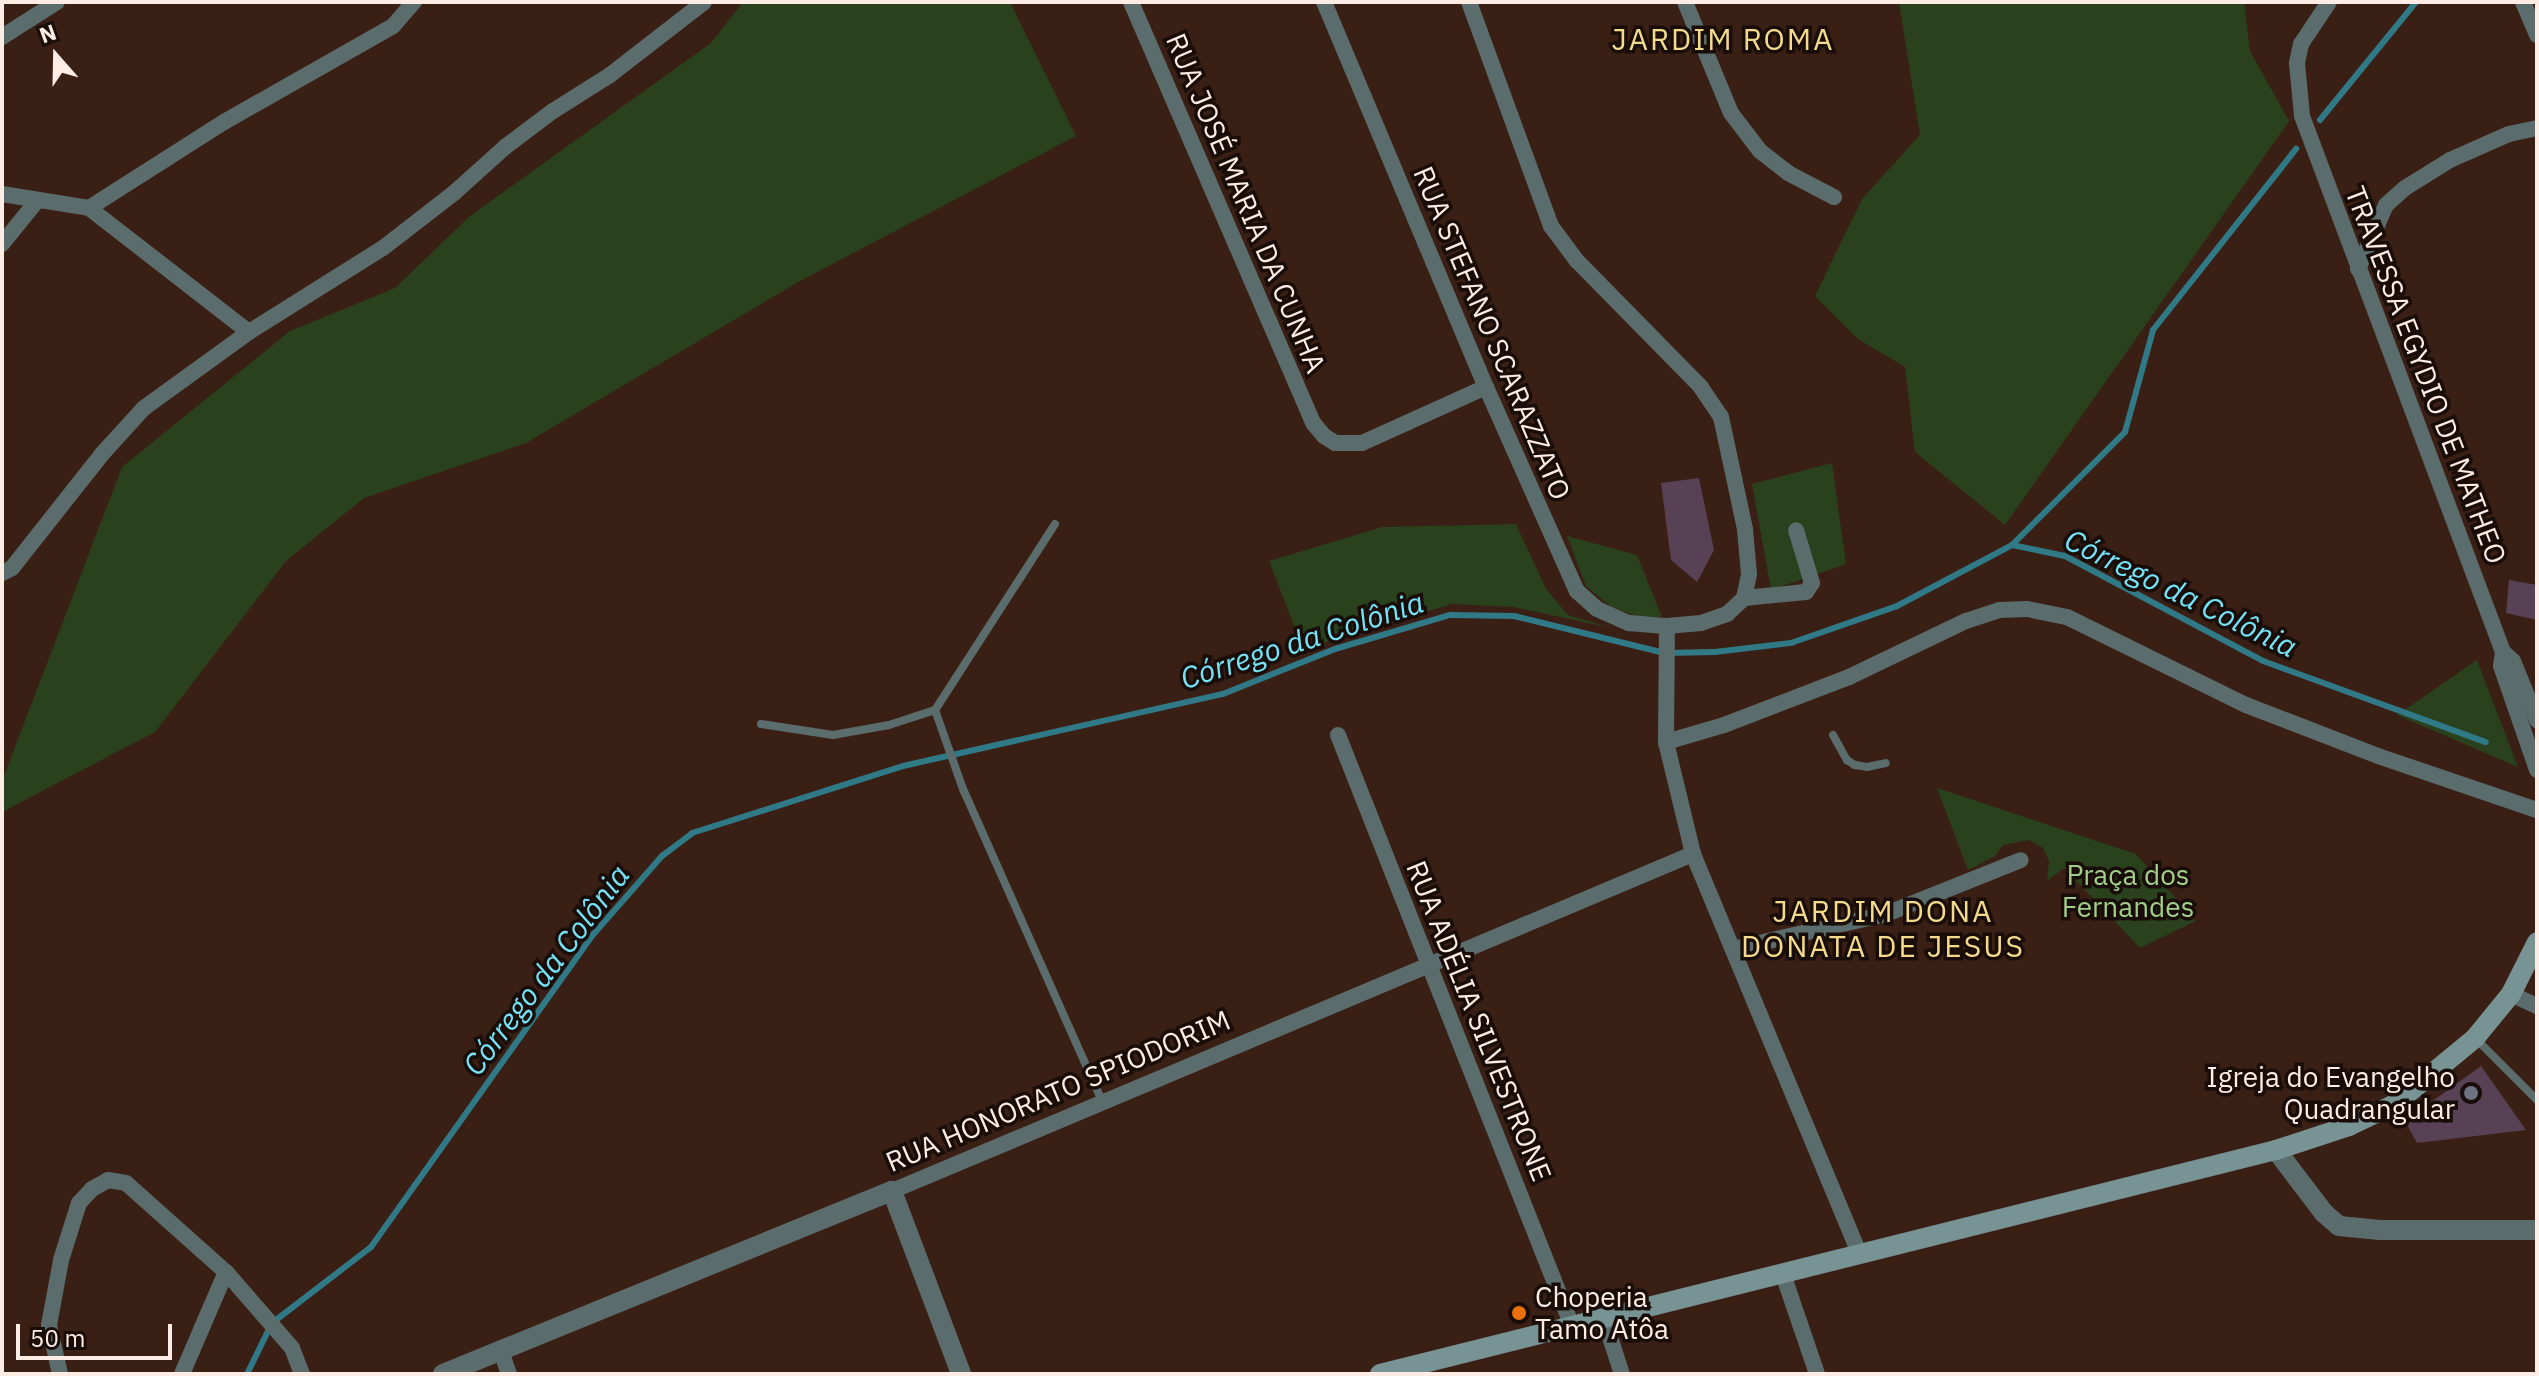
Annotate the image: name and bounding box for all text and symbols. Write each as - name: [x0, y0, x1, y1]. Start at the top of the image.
- north arrow: [16, 16, 96, 96]
- text: N: [35, 17, 60, 49]
- district label: JARDIM ROMA: [1612, 21, 1834, 57]
- street label: RUA JOSÉ MARIA DA CUNHA: [1159, 28, 1333, 378]
- street label: RUA STEFANO SCARAZZATO: [1406, 161, 1578, 505]
- street label: TRAVESSA EGYDIO DE MATHEO: [2338, 182, 2514, 568]
- water label: Córrego da Colônia: [2059, 521, 2303, 665]
- water label: Córrego da Colônia: [1176, 584, 1428, 696]
- street label: RUA ADÉLIA SILVESTRONE: [1399, 856, 1559, 1186]
- water label: Córrego da Colônia: [455, 858, 637, 1082]
- park label: Praça dos Fernandes: [2062, 858, 2194, 924]
- district label: JARDIM DONA DONATA DE JESUS: [1741, 893, 2025, 964]
- street label: RUA HONORATO SPIODORIM: [881, 1003, 1235, 1179]
- place label: Igreja do Evangelho Quadrangular: [2207, 1060, 2455, 1126]
- marker: Igreja do Evangelho Quadrangular: [2462, 1084, 2480, 1102]
- place label: Choperia Tamo Atôa: [1535, 1280, 1669, 1346]
- marker: Choperia Tamo Atôa: [1510, 1304, 1528, 1322]
- scale bar: [20, 1308, 176, 1358]
- text: 50 m: [30, 1322, 85, 1354]

